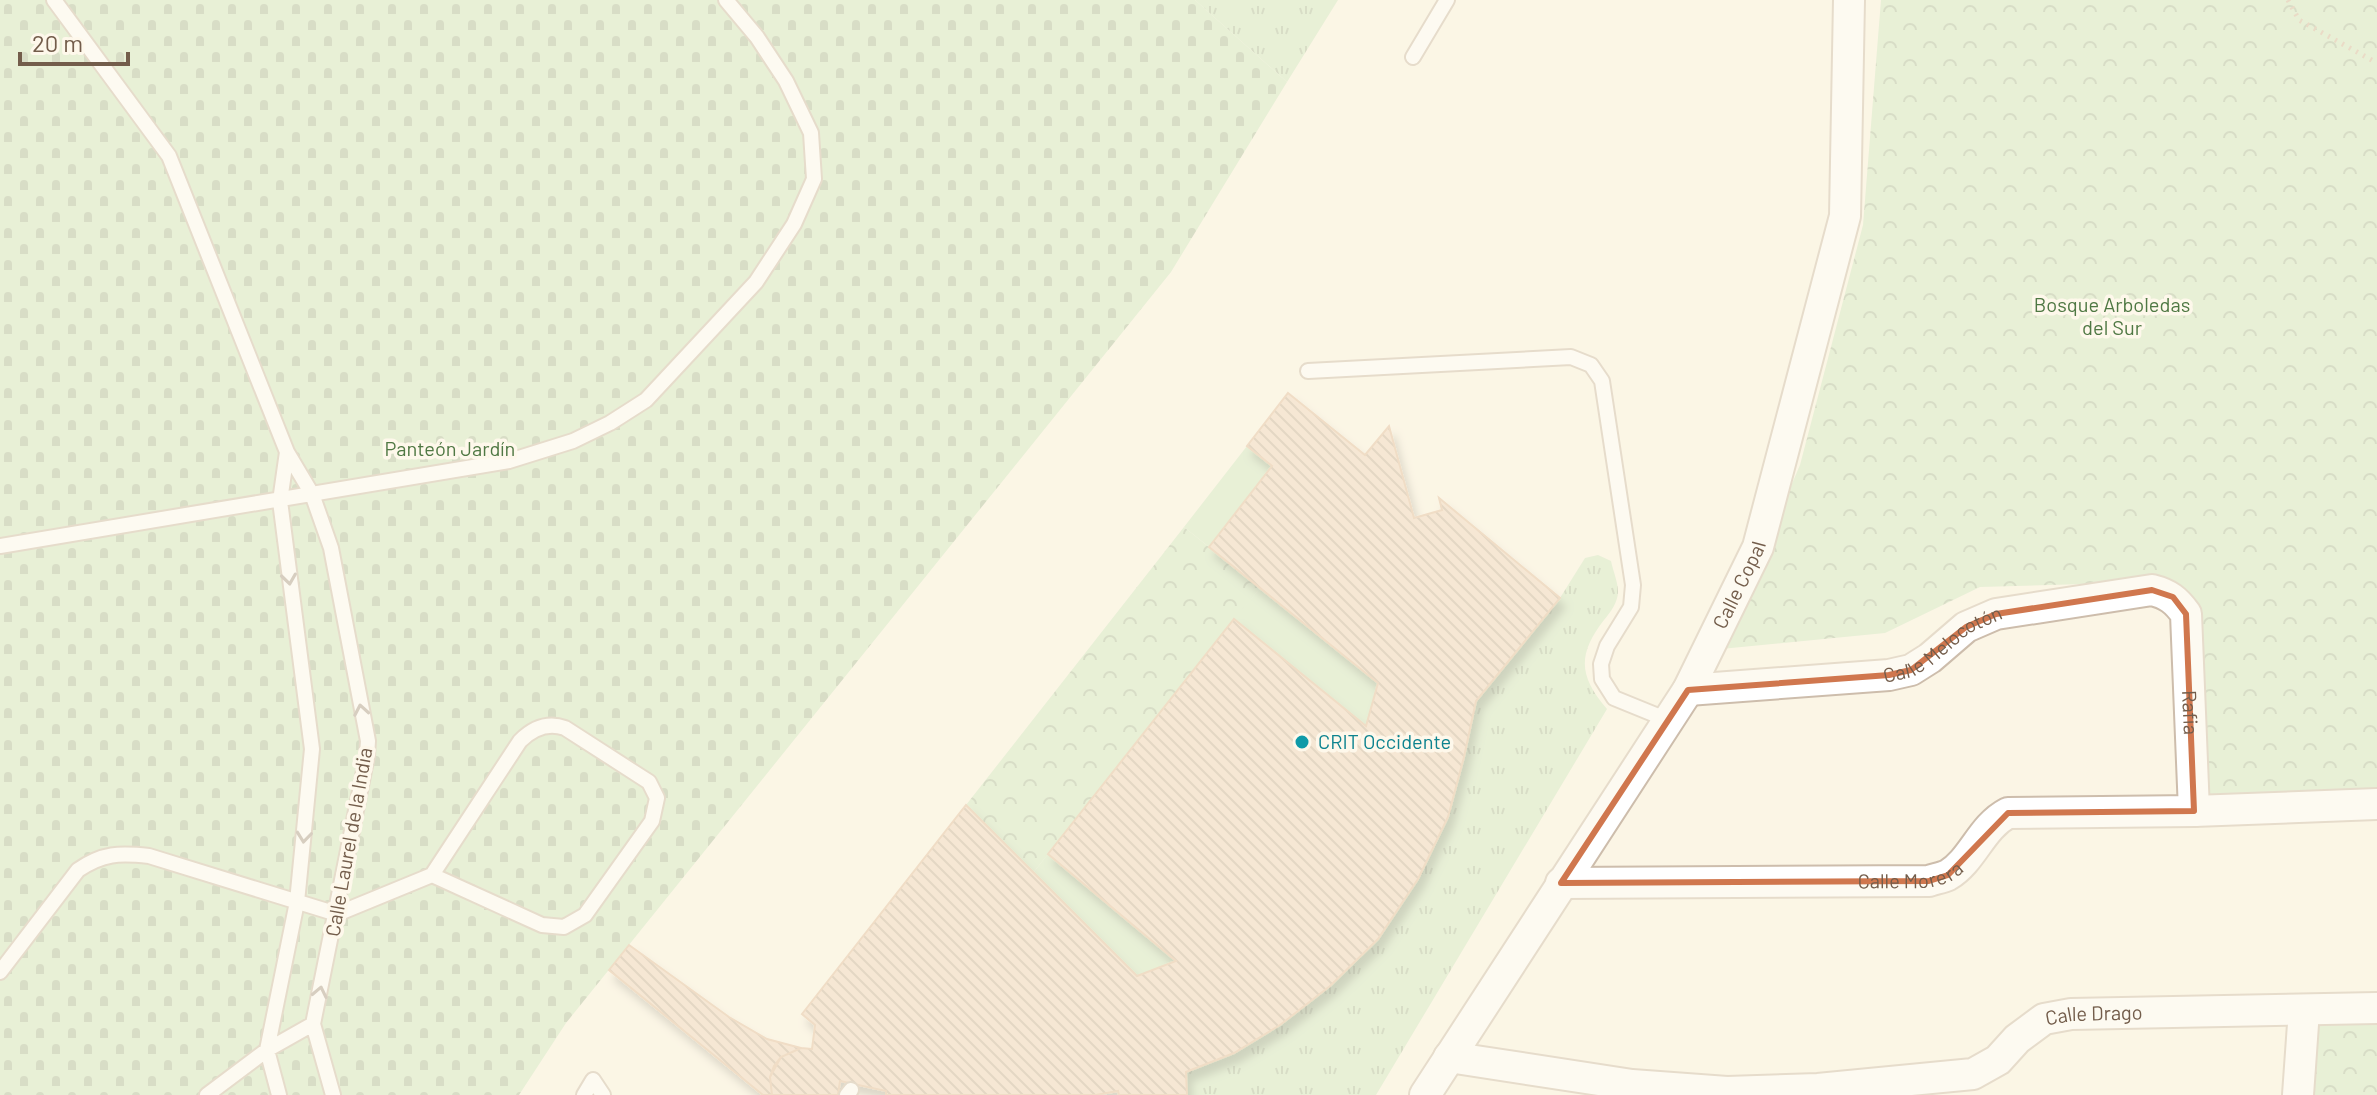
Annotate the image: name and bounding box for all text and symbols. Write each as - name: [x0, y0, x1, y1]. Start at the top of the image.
- scale bar: [20, 16, 128, 66]
- text: 20 m: [32, 28, 83, 57]
- park label: Bosque Arboledas del Sur: [2034, 292, 2190, 339]
- park label: Panteón Jardín: [385, 436, 515, 460]
- street label: Calle Copal: [1707, 538, 1770, 632]
- one-way arrow: [280, 572, 297, 585]
- street label: Calle Melocotón: [1881, 600, 2005, 687]
- street label: Rafia: [2178, 690, 2204, 736]
- one-way arrow: [354, 703, 371, 717]
- place label: CRIT Occidente: [1318, 729, 1451, 753]
- marker: CRIT Occidente: [1293, 733, 1311, 751]
- street label: Calle Laurel de la India: [320, 746, 376, 938]
- one-way arrow: [296, 831, 313, 844]
- street label: Calle Morera: [1858, 856, 1967, 892]
- one-way arrow: [311, 986, 328, 1000]
- street label: Calle Drago: [2043, 1000, 2143, 1030]

